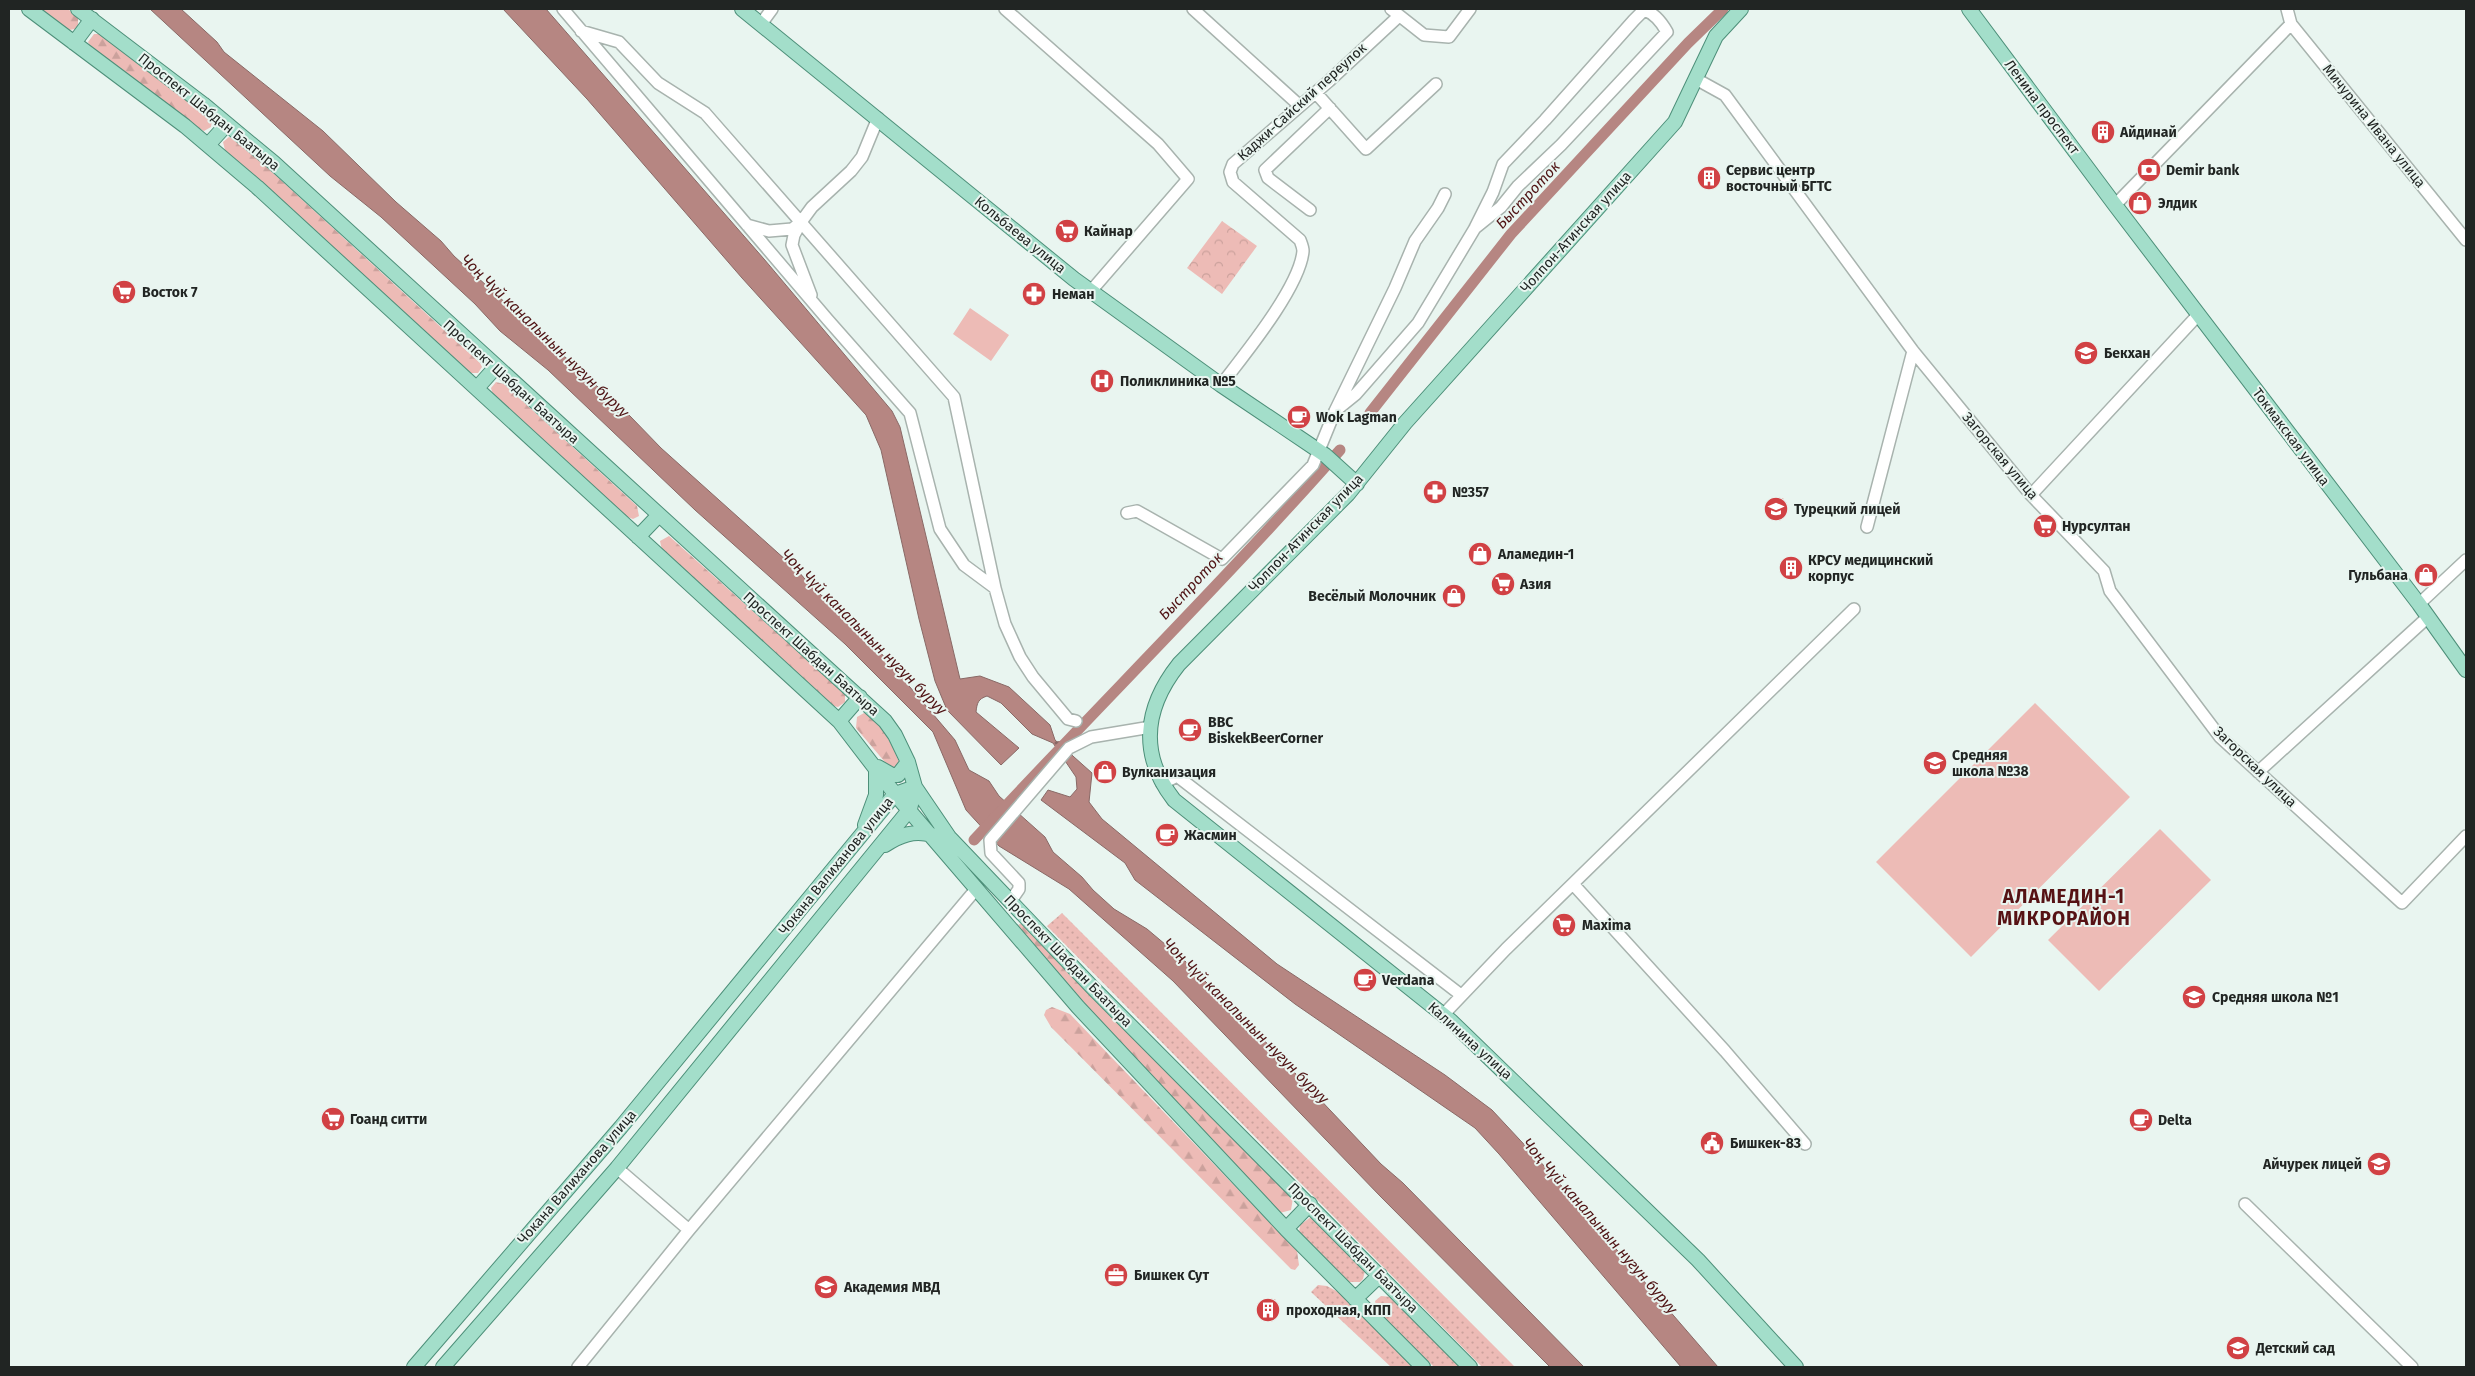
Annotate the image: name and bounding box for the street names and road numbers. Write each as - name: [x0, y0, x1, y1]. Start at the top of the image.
- street label: Каджи-Сайский переулок: [1234, 39, 1371, 164]
- street label: Проспект Шабдан Баатыра: [135, 50, 283, 174]
- street label: Ленина проспект: [2001, 56, 2084, 158]
- street label: Мичурина Ивана улица: [2319, 61, 2429, 191]
- street label: Чолпон-Атинская улица: [1517, 168, 1635, 296]
- street label: Кольбаева улица: [971, 193, 1069, 277]
- street label: Проспект Шабдан Баатыра: [439, 316, 583, 448]
- street label: Токмакская улица: [2249, 385, 2333, 489]
- street label: Загорская улица: [1959, 409, 2041, 503]
- street label: Чолпон-Атинская улица: [1245, 470, 1367, 596]
- street label: Проспект Шабдан Баатыра: [739, 588, 883, 720]
- street label: Загорская улица: [2210, 723, 2300, 811]
- street label: Чокана Валиханова улица: [775, 794, 897, 938]
- street label: Проспект Шабдан Баатыра: [1000, 891, 1136, 1031]
- street label: Калинина улица: [1424, 999, 1516, 1083]
- street label: Чокана Валиханова улица: [514, 1106, 640, 1248]
- street label: Проспект Шабдан Баатыра: [1284, 1179, 1422, 1317]

